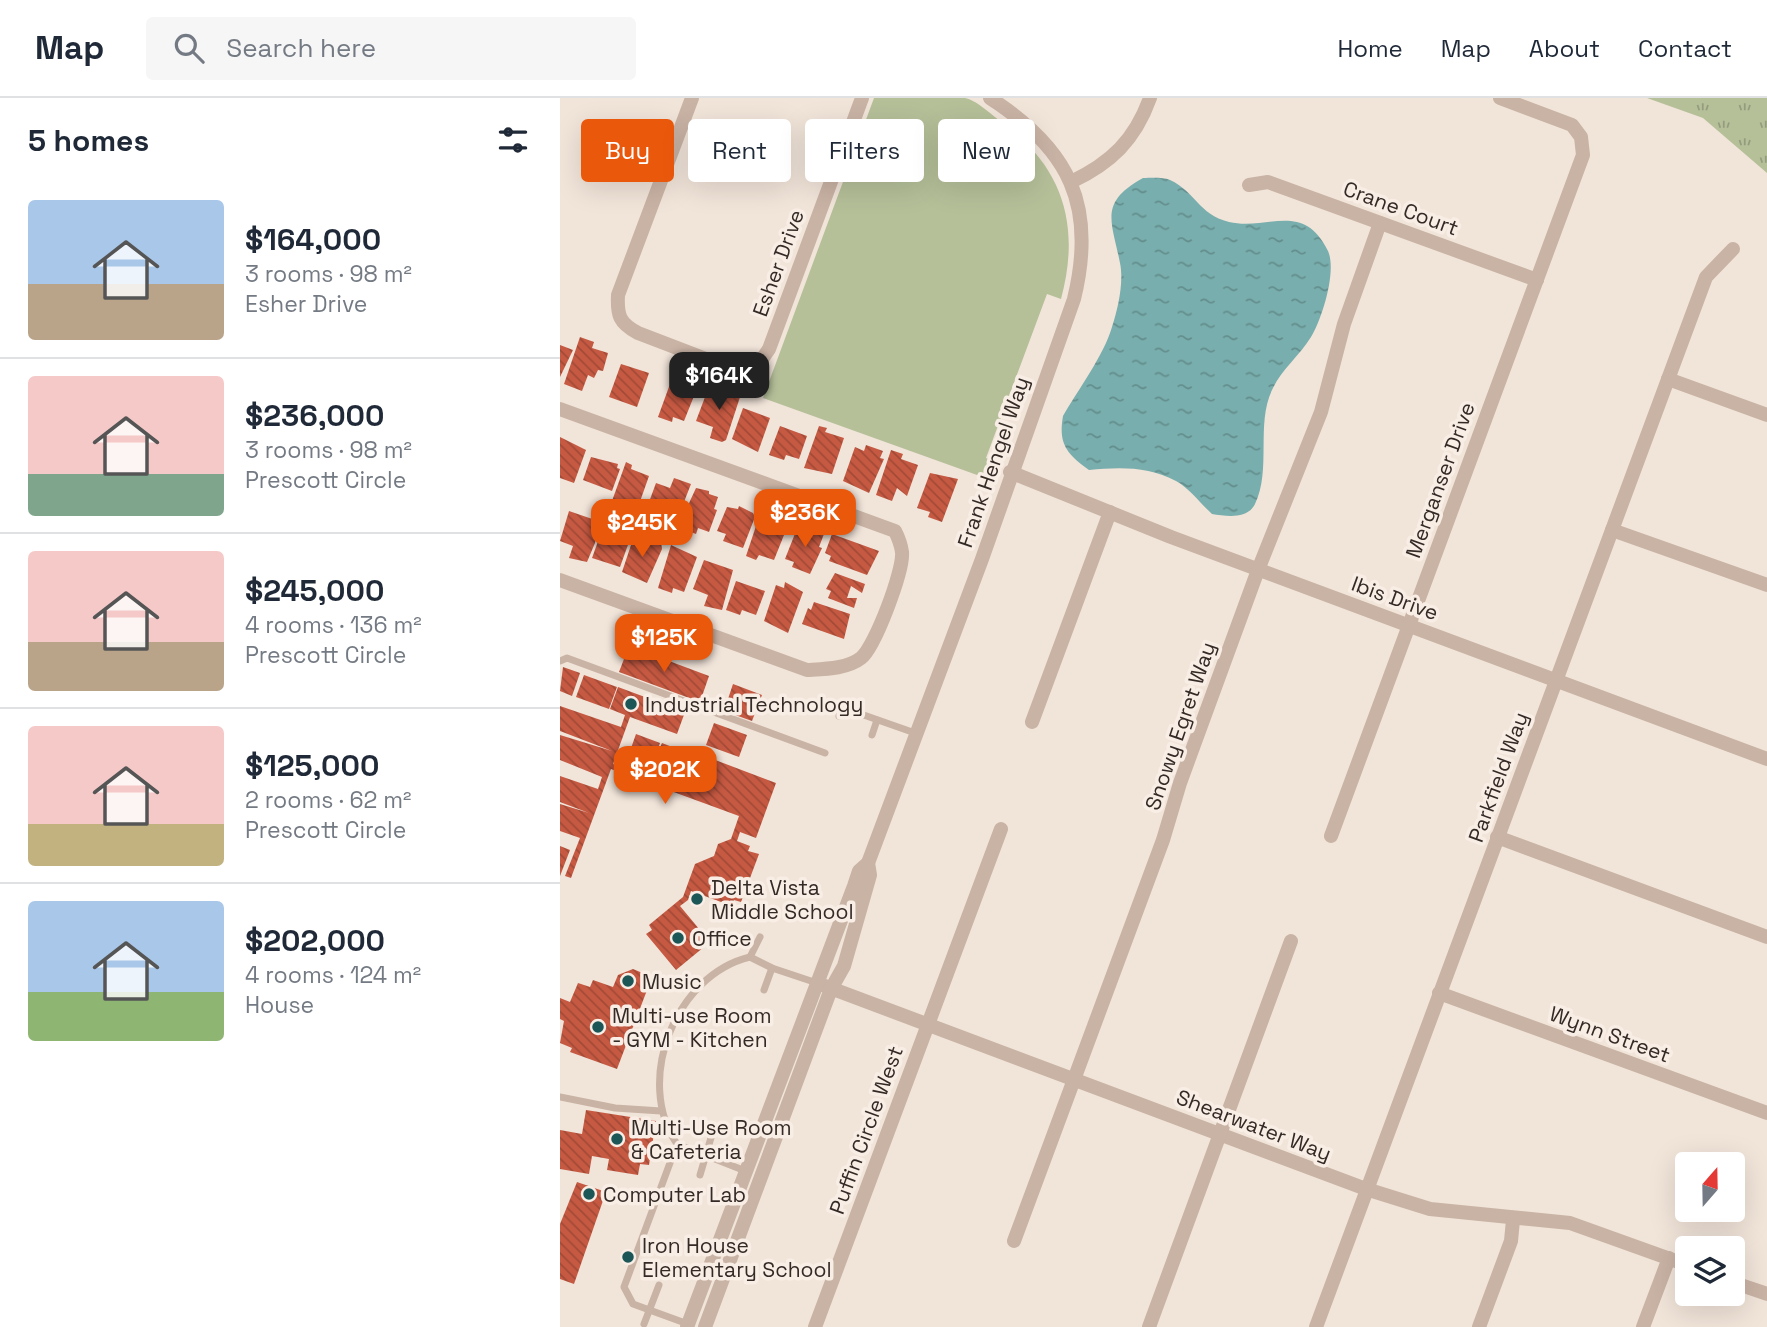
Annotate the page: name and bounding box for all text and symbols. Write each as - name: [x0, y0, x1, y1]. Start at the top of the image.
- search box: [146, 17, 636, 80]
- text: Map: [35, 27, 104, 69]
- icon: search: [170, 29, 208, 67]
- text: Search here: [226, 31, 376, 65]
- text: Home: [1337, 33, 1403, 64]
- text: Map: [1441, 33, 1491, 64]
- text: About: [1529, 33, 1600, 64]
- text: Contact: [1638, 33, 1732, 64]
- chip: Buy: [581, 119, 674, 182]
- chip: Rent: [688, 119, 791, 182]
- chip: Filters: [805, 119, 924, 182]
- chip: New: [938, 119, 1035, 182]
- text: 5 homes: [28, 121, 149, 160]
- icon: filters: [494, 121, 532, 159]
- street label: Crane Court: [1340, 175, 1462, 241]
- street label: Esher Drive: [746, 206, 810, 320]
- text: $164,000: [245, 220, 381, 259]
- icon: home: [84, 228, 168, 312]
- text: 3 rooms · 98 m²: [245, 259, 412, 289]
- text: Esher Drive: [245, 289, 367, 319]
- pin: $164K: [670, 352, 768, 412]
- text: $164K: [685, 360, 753, 390]
- street label: Frank Hengel Way: [951, 373, 1035, 551]
- text: $236,000: [245, 396, 385, 435]
- street label: Merganser Drive: [1399, 398, 1481, 562]
- icon: home: [84, 404, 168, 488]
- text: 3 rooms · 98 m²: [245, 435, 412, 465]
- text: Prescott Circle: [245, 465, 406, 495]
- pin: $236K: [756, 490, 854, 549]
- text: $236K: [770, 497, 840, 527]
- pin: $245K: [593, 500, 691, 559]
- text: $245K: [607, 507, 677, 537]
- street label: Ibis Drive: [1348, 570, 1442, 626]
- text: $245,000: [245, 571, 384, 610]
- icon: home: [84, 579, 168, 663]
- text: 4 rooms · 136 m²: [245, 610, 422, 640]
- pin: $125K: [615, 614, 713, 674]
- text: $125K: [631, 622, 697, 652]
- street label: Snowy Egret Way: [1139, 638, 1221, 814]
- text: Prescott Circle: [245, 640, 406, 670]
- place label: Industrial Technology: [645, 691, 863, 718]
- marker: Industrial Technology: [623, 696, 639, 712]
- street label: Parkfield Way: [1462, 708, 1534, 846]
- text: $125,000: [245, 746, 379, 785]
- pin: $202K: [616, 746, 714, 806]
- icon: home: [84, 754, 168, 838]
- text: $202K: [630, 754, 700, 784]
- text: 2 rooms · 62 m²: [245, 785, 411, 815]
- text: Prescott Circle: [245, 815, 406, 845]
- place label: Delta Vista Middle School: [711, 874, 854, 925]
- marker: Delta Vista Middle School: [689, 891, 705, 907]
- text: $202,000: [245, 921, 385, 960]
- place label: Office: [692, 925, 752, 952]
- icon: home: [84, 929, 168, 1013]
- marker: Office: [670, 930, 686, 946]
- text: 4 rooms · 124 m²: [245, 960, 421, 990]
- place label: Music: [642, 968, 702, 995]
- marker: Music: [620, 973, 636, 989]
- text: House: [245, 990, 314, 1020]
- street label: Wynn Street: [1546, 1000, 1674, 1068]
- place label: Multi-use Room - GYM - Kitchen: [612, 1002, 772, 1053]
- marker: Multi-use Room - GYM - Kitchen: [590, 1019, 606, 1035]
- street label: Puffin Circle West: [823, 1042, 909, 1218]
- street label: Shearwater Way: [1173, 1083, 1335, 1167]
- place label: Multi-Use Room & Cafeteria: [631, 1114, 792, 1165]
- marker: Multi-Use Room & Cafeteria: [609, 1131, 625, 1147]
- north arrow: [1675, 1152, 1745, 1222]
- map controls: [1675, 1152, 1745, 1306]
- place label: Computer Lab: [603, 1181, 746, 1208]
- marker: Computer Lab: [581, 1186, 597, 1202]
- place label: Iron House Elementary School: [642, 1232, 832, 1283]
- button: layers: [1675, 1236, 1745, 1306]
- marker: Iron House Elementary School: [620, 1249, 636, 1265]

